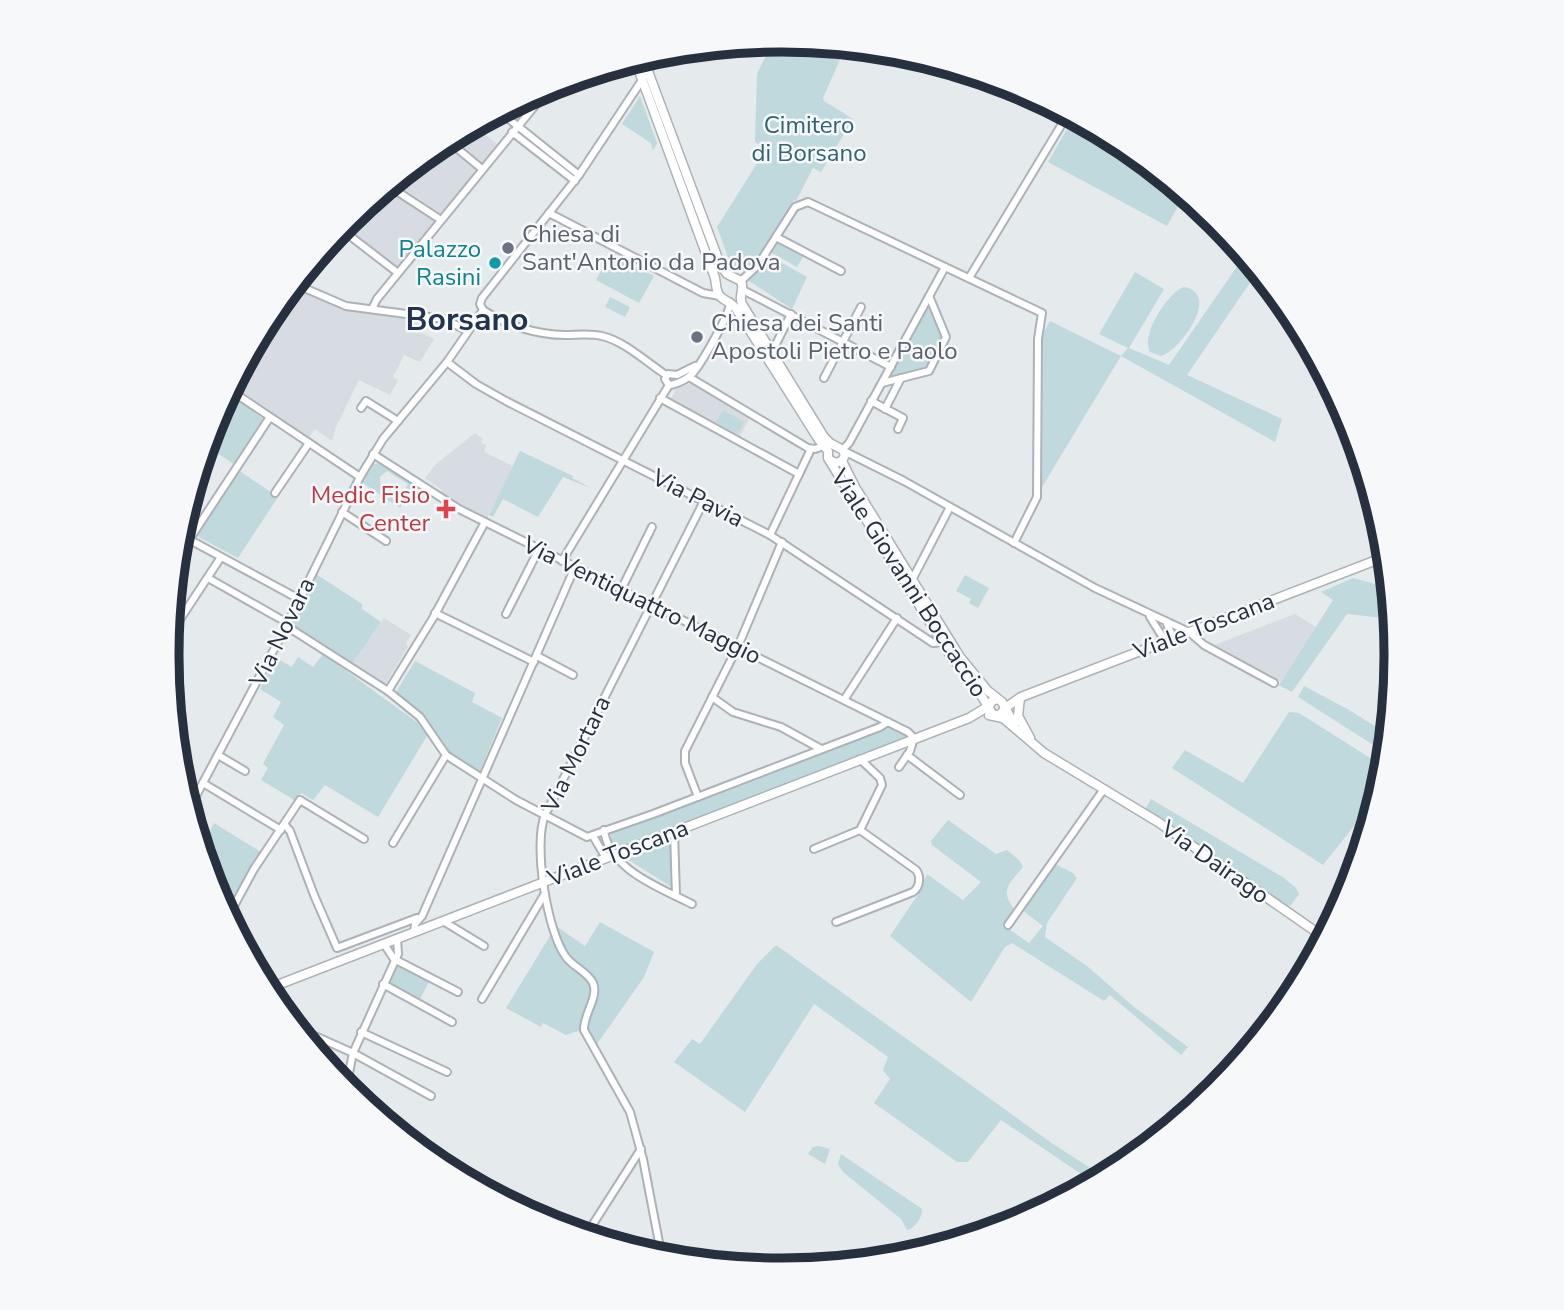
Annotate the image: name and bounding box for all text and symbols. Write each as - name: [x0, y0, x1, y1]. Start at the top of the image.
- park label: Cimitero di Borsano: [751, 109, 867, 169]
- place label: Chiesa di Sant'Antonio da Padova: [522, 218, 781, 278]
- place label: Palazzo Rasini: [399, 233, 481, 293]
- marker: Chiesa di Sant'Antonio da Padova: [500, 240, 516, 256]
- marker: Palazzo Rasini: [487, 255, 503, 271]
- district label: Borsano: [405, 298, 529, 341]
- place label: Chiesa dei Santi Apostoli Pietro e Paolo: [711, 307, 958, 367]
- marker: Chiesa dei Santi Apostoli Pietro e Paolo: [689, 329, 705, 345]
- street label: Via Pavia: [646, 461, 749, 535]
- street label: Viale Giovanni Boccaccio: [823, 462, 995, 703]
- place label: Medic Fisio Center: [311, 479, 430, 539]
- marker: Medic Fisio Center: [436, 499, 456, 519]
- street label: Via Ventiquattro Maggio: [517, 528, 766, 672]
- street label: Via Novara: [241, 572, 322, 693]
- street label: Viale Toscana: [1128, 584, 1279, 668]
- street label: Via Mortara: [533, 690, 618, 819]
- street label: Viale Toscana: [542, 811, 693, 895]
- street label: Via Dairago: [1154, 812, 1276, 911]

